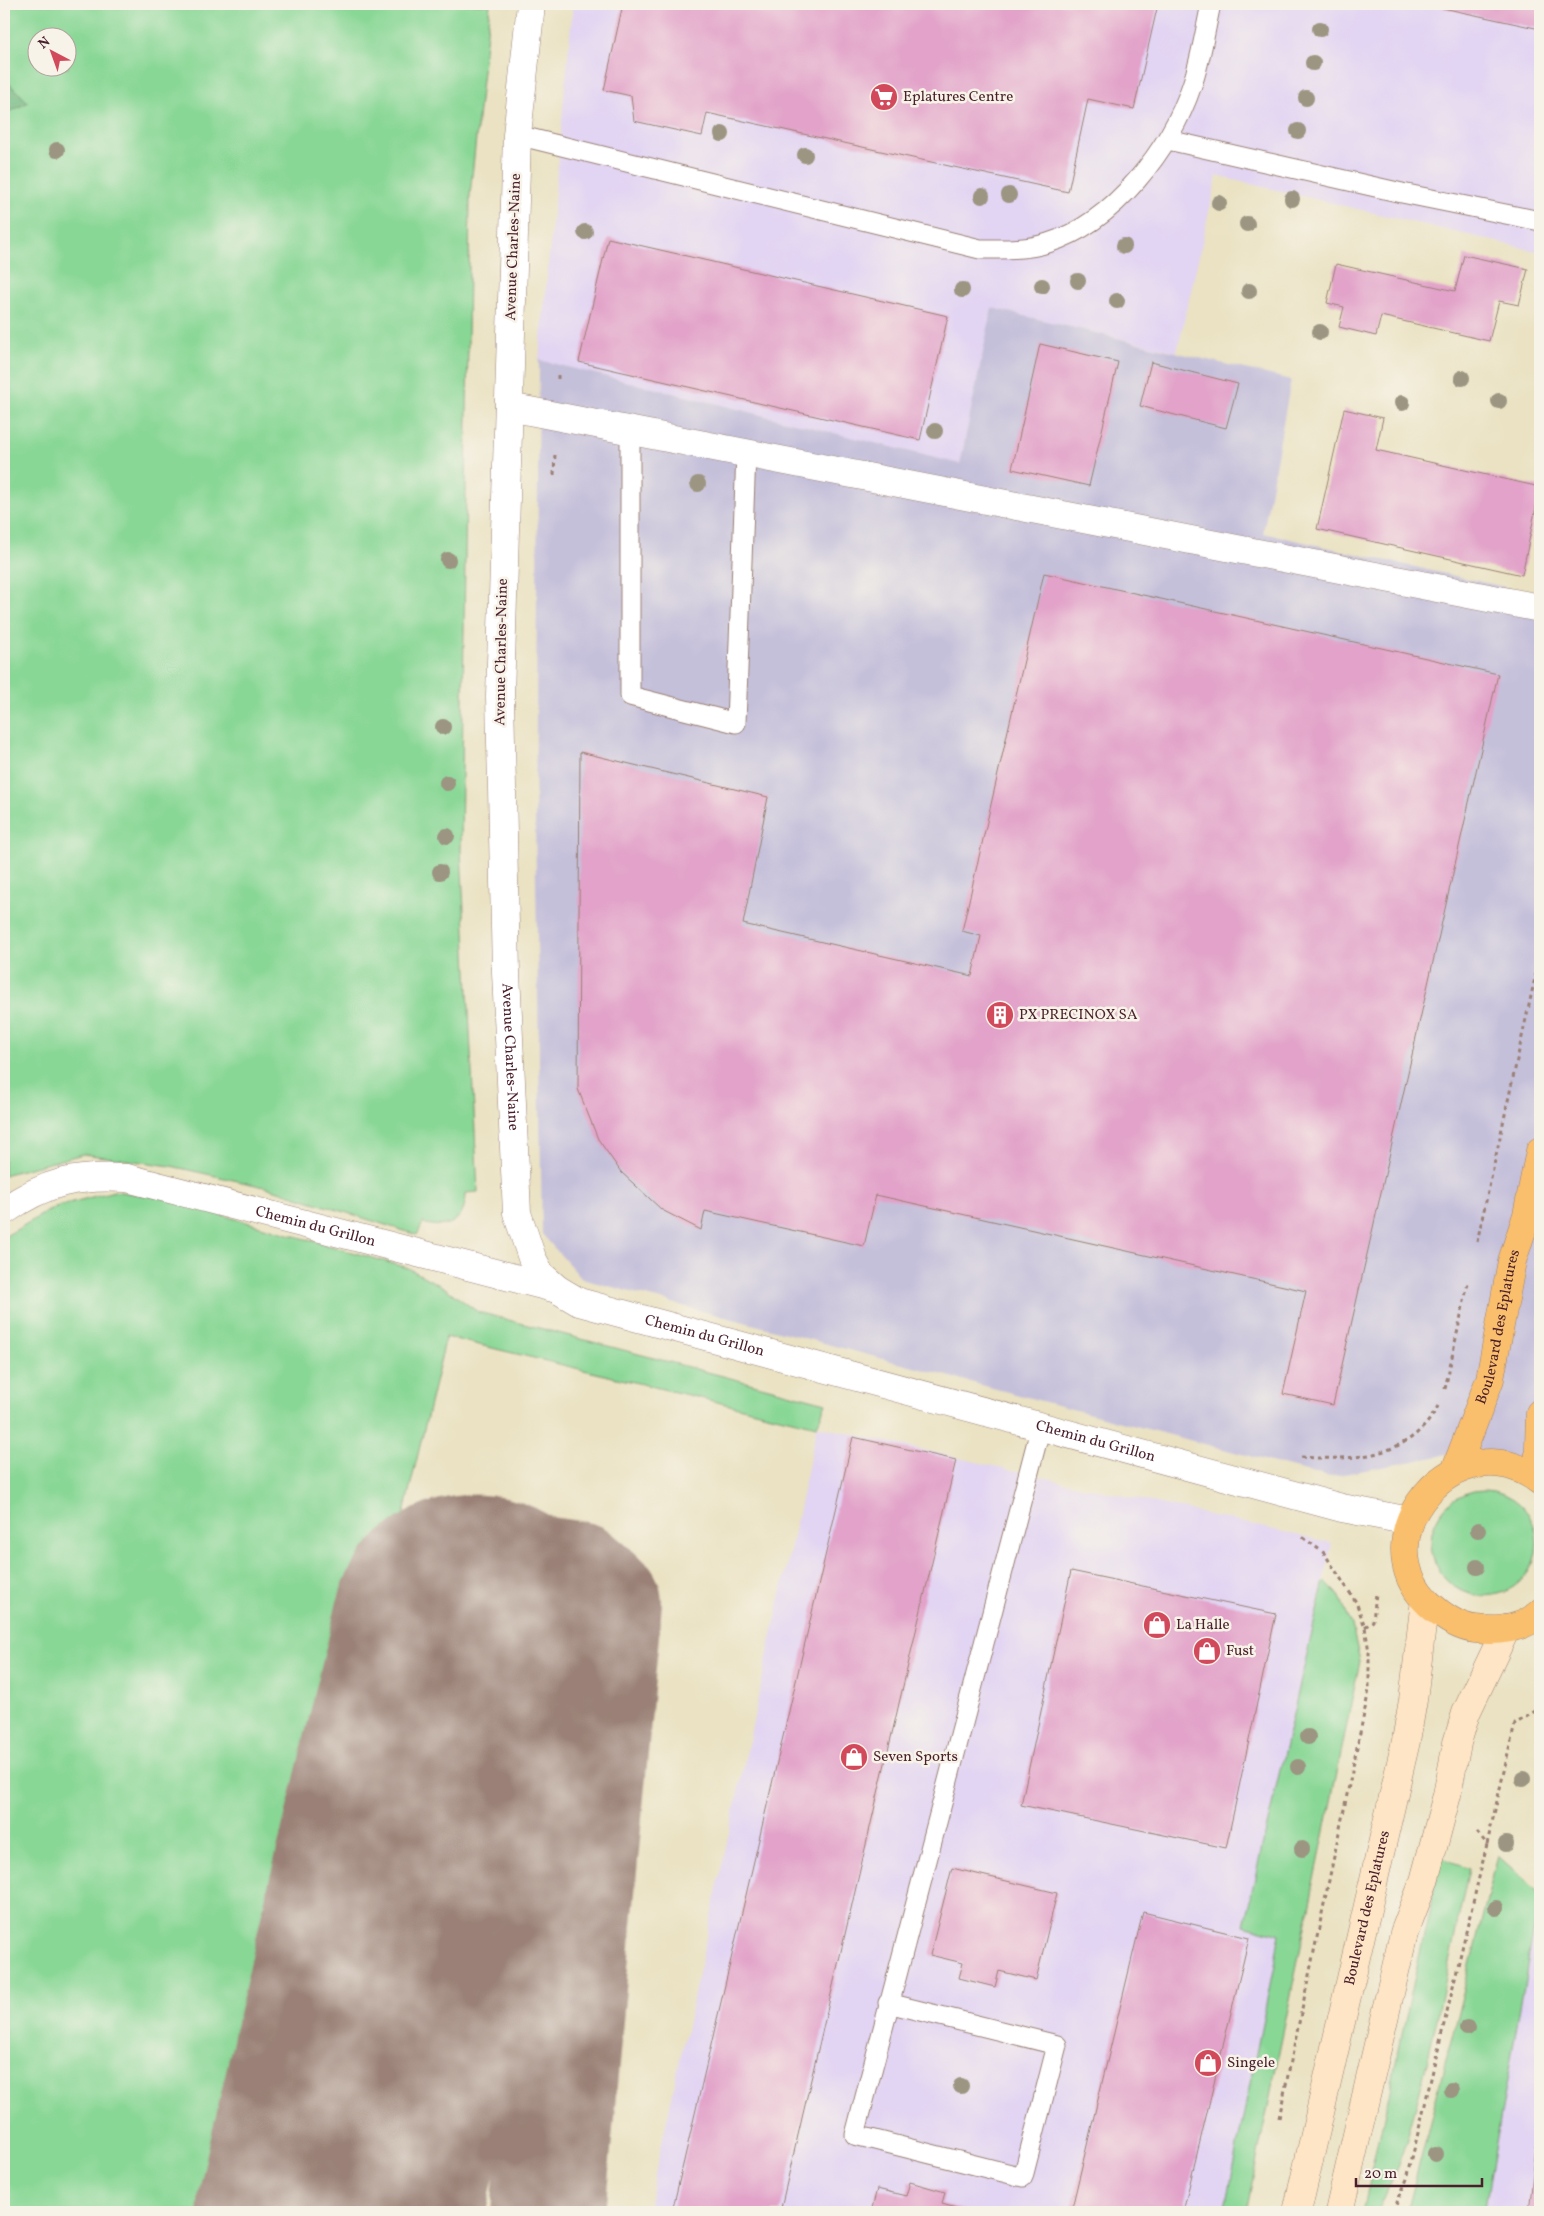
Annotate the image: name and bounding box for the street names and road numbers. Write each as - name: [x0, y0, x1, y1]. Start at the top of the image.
- street label: Avenue Charles-Naine: [501, 173, 527, 321]
- street label: Avenue Charles-Naine: [490, 578, 514, 726]
- street label: Avenue Charles-Naine: [496, 983, 524, 1131]
- street label: Chemin du Grillon: [253, 1201, 378, 1252]
- street label: Boulevard des Eplatures: [1471, 1247, 1526, 1408]
- street label: Chemin du Grillon: [642, 1310, 767, 1362]
- street label: Chemin du Grillon: [1033, 1415, 1158, 1468]
- street label: Boulevard des Eplatures: [1339, 1829, 1395, 1988]

